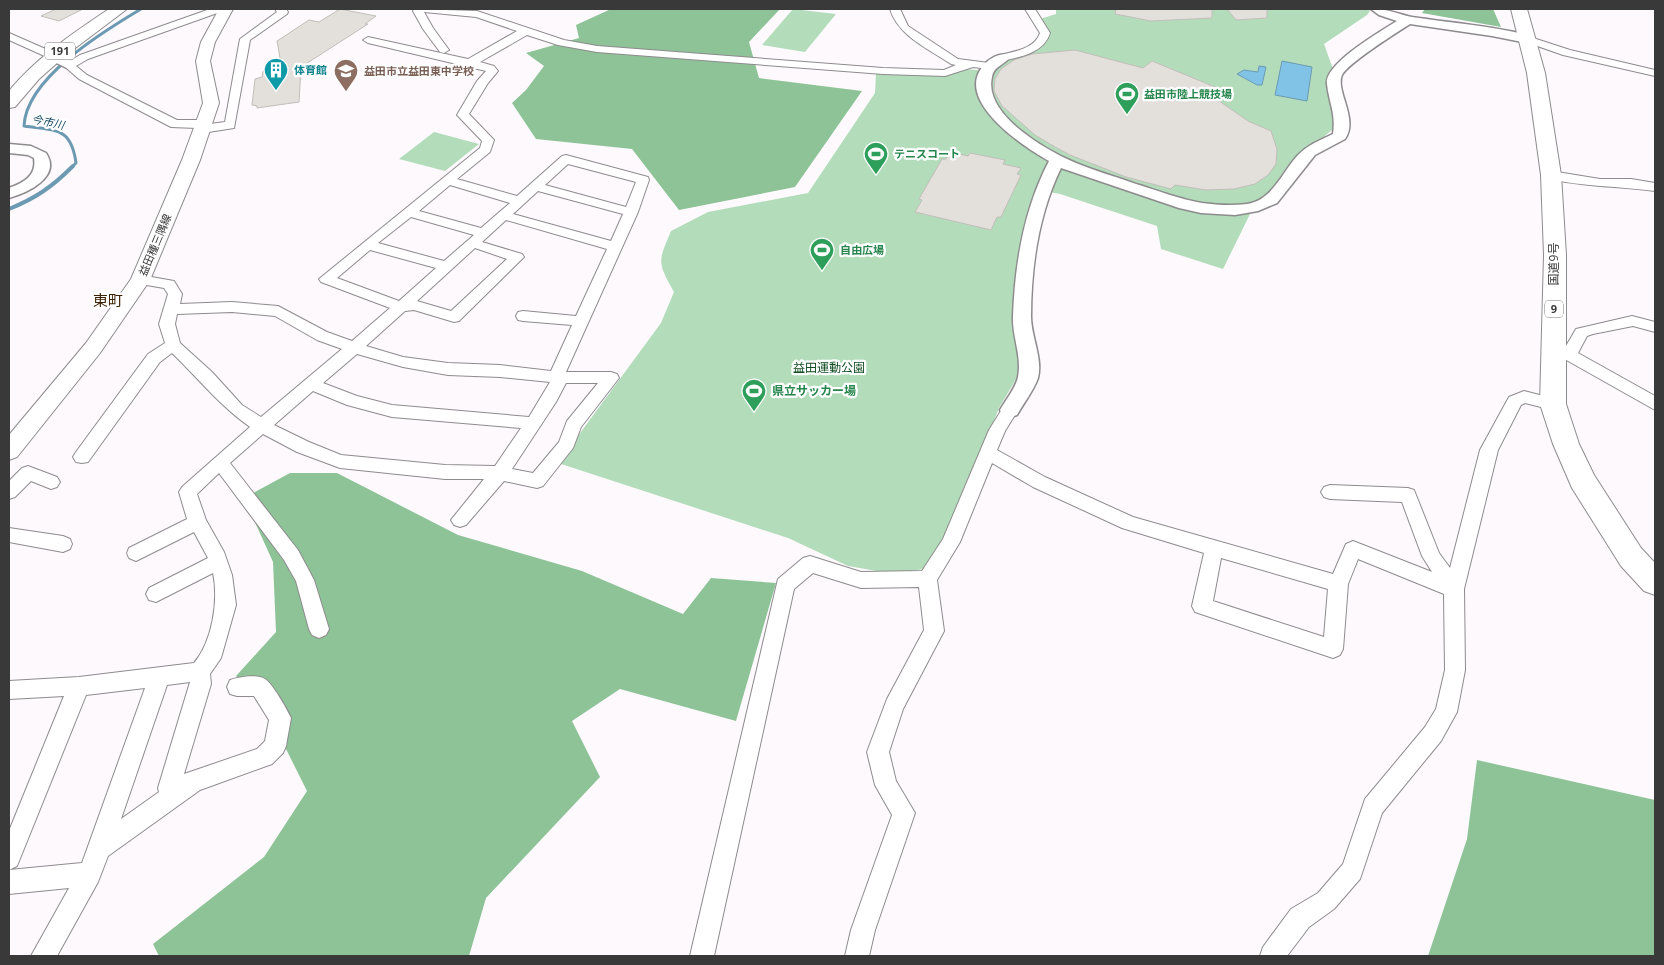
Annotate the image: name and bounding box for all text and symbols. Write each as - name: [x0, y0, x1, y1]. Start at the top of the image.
- road number: 191: [45, 42, 75, 59]
- building icon: 体育館: [263, 57, 289, 91]
- school or university icon: 益田市立益田東中学校: [333, 58, 359, 92]
- place label: 体育館: [294, 62, 327, 77]
- place label: 益田市立益田東中学校: [364, 63, 474, 78]
- sports icon: 益田市陸上競技場: [1114, 81, 1140, 115]
- place label: 益田市陸上競技場: [1144, 86, 1232, 101]
- water label: 今市川: [30, 111, 67, 132]
- sports icon: テニスコート: [863, 141, 889, 175]
- place label: テニスコート: [894, 146, 960, 161]
- street label: 益田種三隅線: [135, 211, 174, 278]
- sports icon: 自由広場: [809, 237, 835, 271]
- place label: 自由広場: [840, 242, 884, 257]
- street label: 国道9号: [1545, 243, 1562, 285]
- district label: 東町: [93, 290, 123, 310]
- road number: 9: [1545, 300, 1563, 318]
- park label: 益田運動公園: [793, 359, 865, 376]
- sports icon: 県立サッカー場: [741, 378, 767, 412]
- place label: 県立サッカー場: [772, 382, 856, 399]

